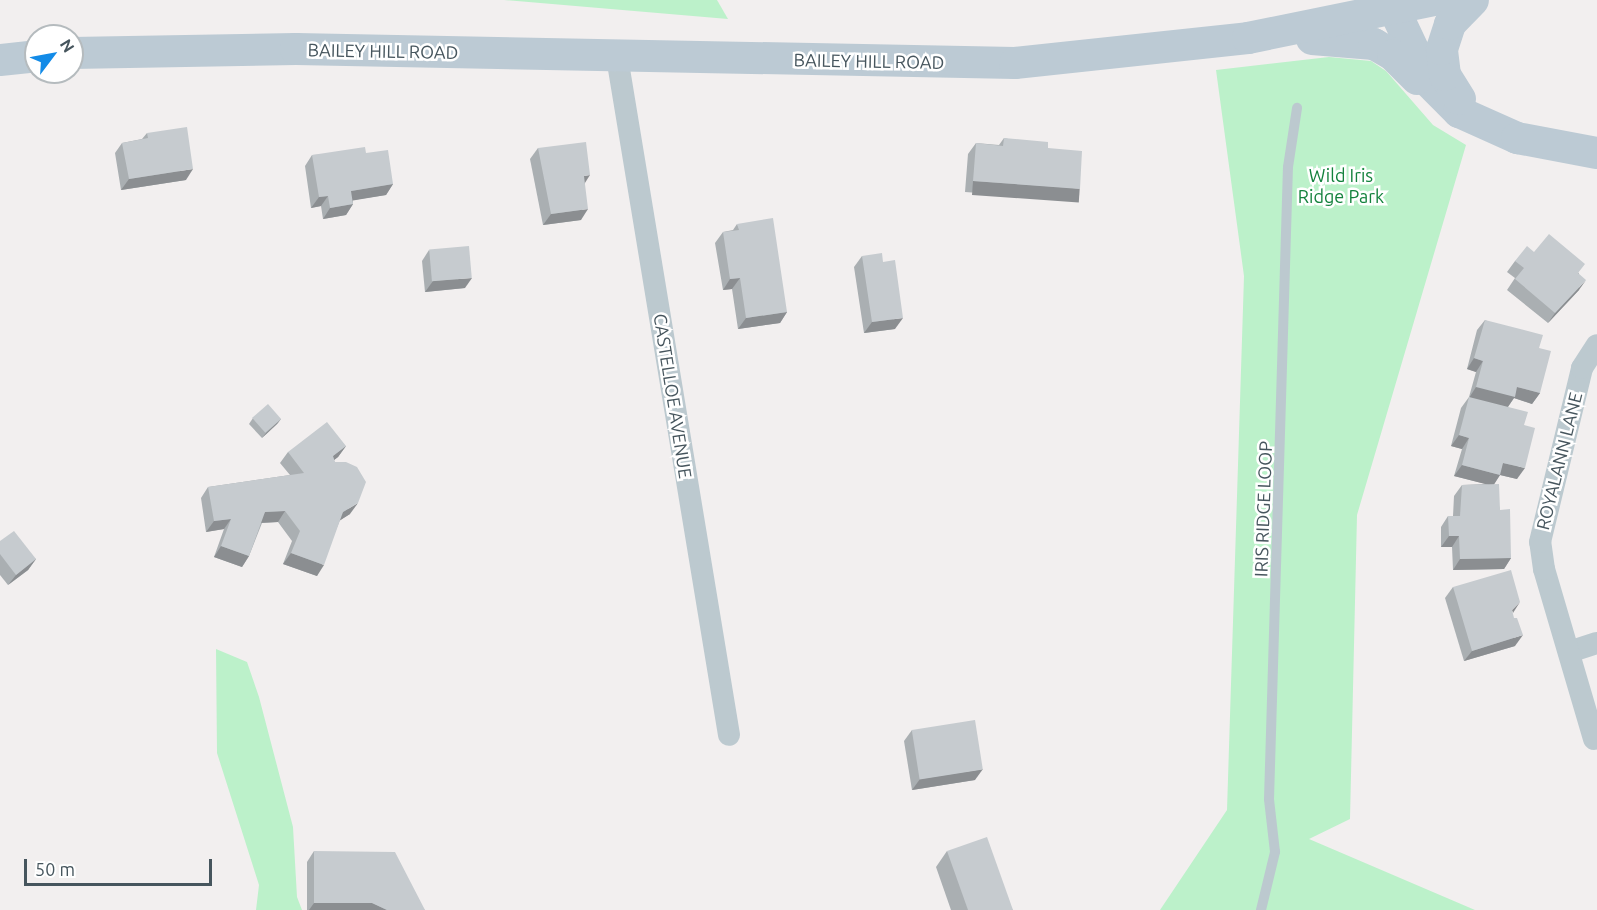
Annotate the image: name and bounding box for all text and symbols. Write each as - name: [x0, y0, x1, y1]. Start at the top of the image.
- north arrow: [24, 24, 84, 84]
- text: N: [57, 36, 78, 55]
- street label: BAILEY HILL ROAD: [308, 39, 458, 63]
- street label: BAILEY HILL ROAD: [794, 49, 944, 73]
- park label: Wild Iris Ridge Park: [1298, 165, 1384, 207]
- street label: CASTELLOE AVENUE: [649, 312, 697, 480]
- street label: ROYALANN LANE: [1531, 390, 1587, 532]
- street label: IRIS RIDGE LOOP: [1250, 441, 1276, 577]
- scale bar: [27, 847, 214, 885]
- text: 50 m: [35, 859, 75, 879]

